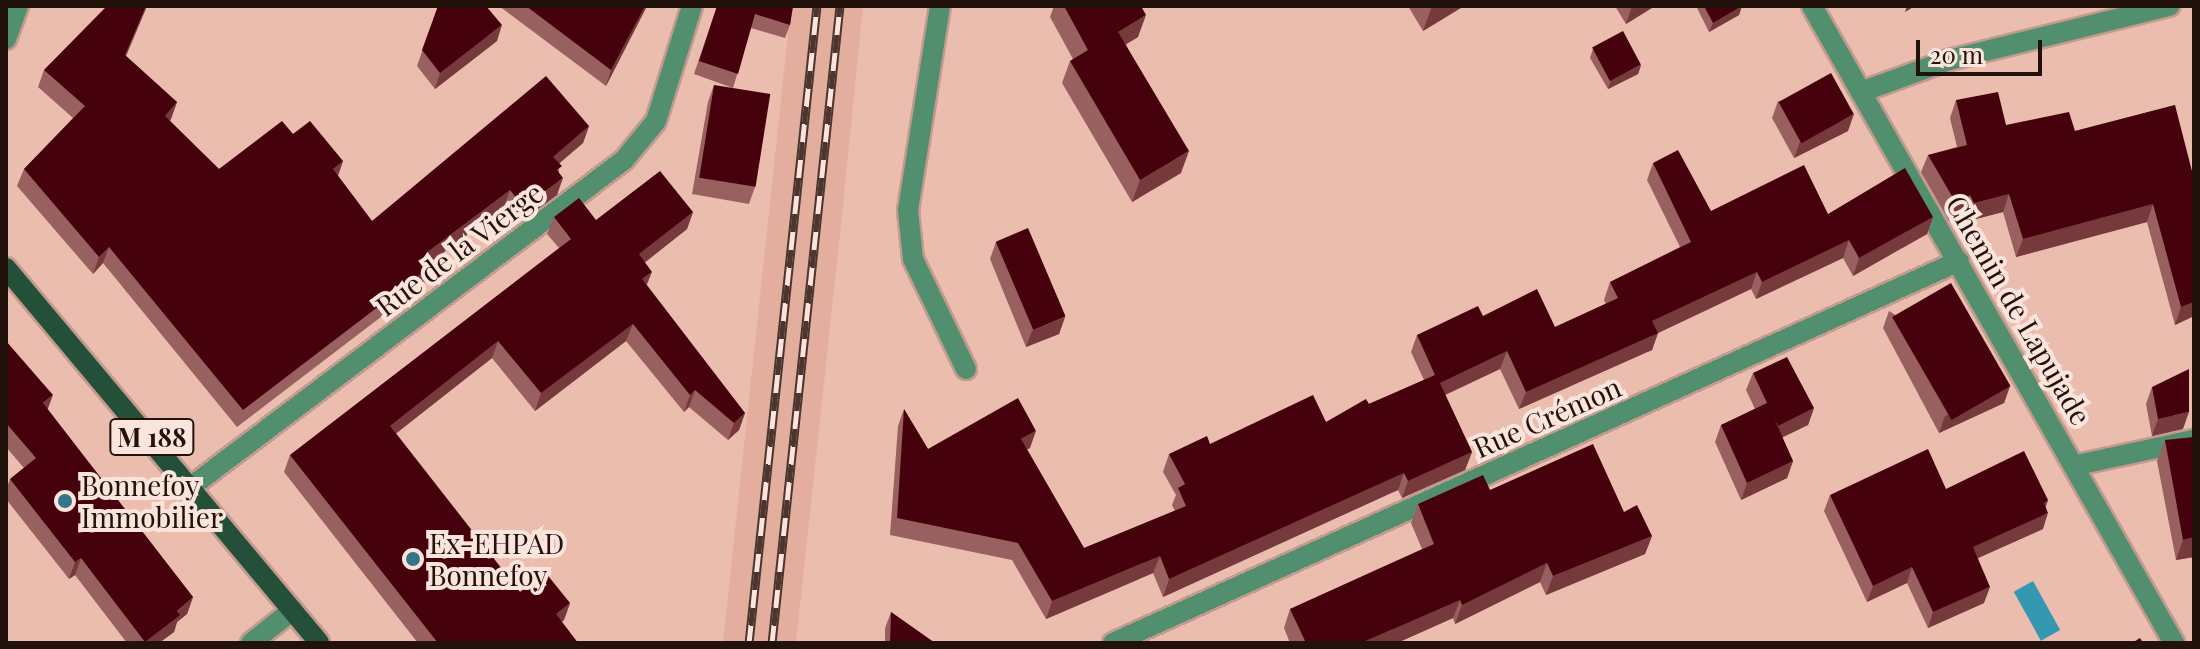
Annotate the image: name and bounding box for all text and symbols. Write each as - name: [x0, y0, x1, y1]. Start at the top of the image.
- scale bar: [1920, 24, 2046, 74]
- text: 20 m: [1930, 38, 1983, 70]
- street label: Rue de la Vierge: [368, 175, 550, 323]
- street label: Chemin de Lapujade: [1940, 190, 2098, 430]
- street label: Rue Crémon: [1468, 370, 1626, 464]
- road number: M 188: [108, 415, 196, 459]
- place label: Bonnefoy Immobilier: [81, 468, 222, 534]
- marker: Bonnefoy Immobilier: [56, 492, 74, 510]
- place label: Ex-EHPAD Bonnefoy: [429, 526, 564, 592]
- marker: Ex-EHPAD Bonnefoy: [404, 550, 422, 568]

